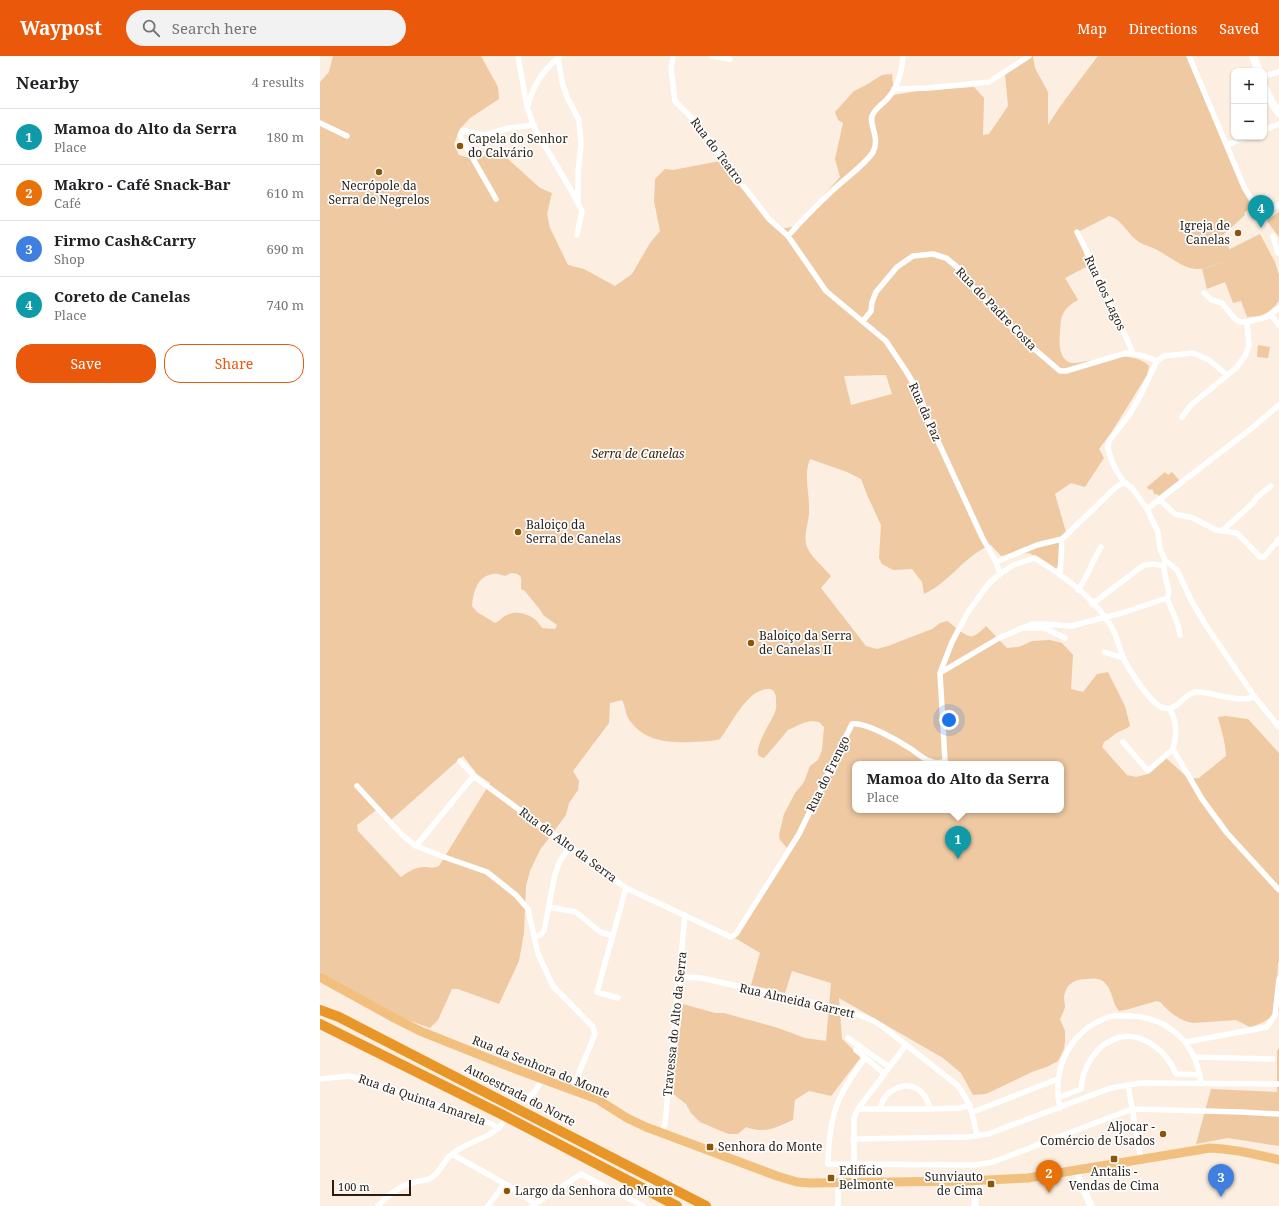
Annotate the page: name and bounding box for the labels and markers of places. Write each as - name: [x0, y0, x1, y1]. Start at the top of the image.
- place label: Capela do Senhor do Calvário: [468, 130, 568, 161]
- marker: Capela do Senhor do Calvário: [455, 141, 465, 151]
- marker: Necrópole da Serra de Negrelos: [374, 167, 384, 177]
- place label: Necrópole da Serra de Negrelos: [329, 177, 429, 208]
- pin: 4: [1248, 195, 1274, 228]
- place label: Igreja de Canelas: [1180, 217, 1230, 248]
- marker: Igreja de Canelas: [1233, 228, 1243, 238]
- place label: Baloiço da Serra de Canelas: [526, 516, 621, 547]
- marker: Baloiço da Serra de Canelas: [513, 527, 523, 537]
- place label: Baloiço da Serra de Canelas II: [759, 627, 852, 658]
- marker: Baloiço da Serra de Canelas II: [746, 638, 756, 648]
- pin: 1: [945, 826, 971, 859]
- place label: Aljocar - Comércio de Usados: [1040, 1118, 1155, 1149]
- marker: Aljocar - Comércio de Usados: [1158, 1129, 1168, 1139]
- place label: Senhora do Monte: [718, 1138, 823, 1155]
- marker: Senhora do Monte: [705, 1142, 715, 1152]
- marker: Antalis - Vendas de Cima: [1109, 1154, 1119, 1164]
- pin: 2: [1036, 1160, 1062, 1193]
- place label: Edifício Belmonte: [839, 1162, 894, 1193]
- place label: Antalis - Vendas de Cima: [1069, 1163, 1159, 1194]
- pin: 3: [1208, 1164, 1234, 1197]
- place label: Sunviauto de Cima: [925, 1168, 983, 1199]
- marker: Edifício Belmonte: [826, 1173, 836, 1183]
- marker: Sunviauto de Cima: [986, 1179, 996, 1189]
- place label: Largo da Senhora do Monte: [515, 1182, 673, 1199]
- marker: Largo da Senhora do Monte: [502, 1186, 512, 1196]

